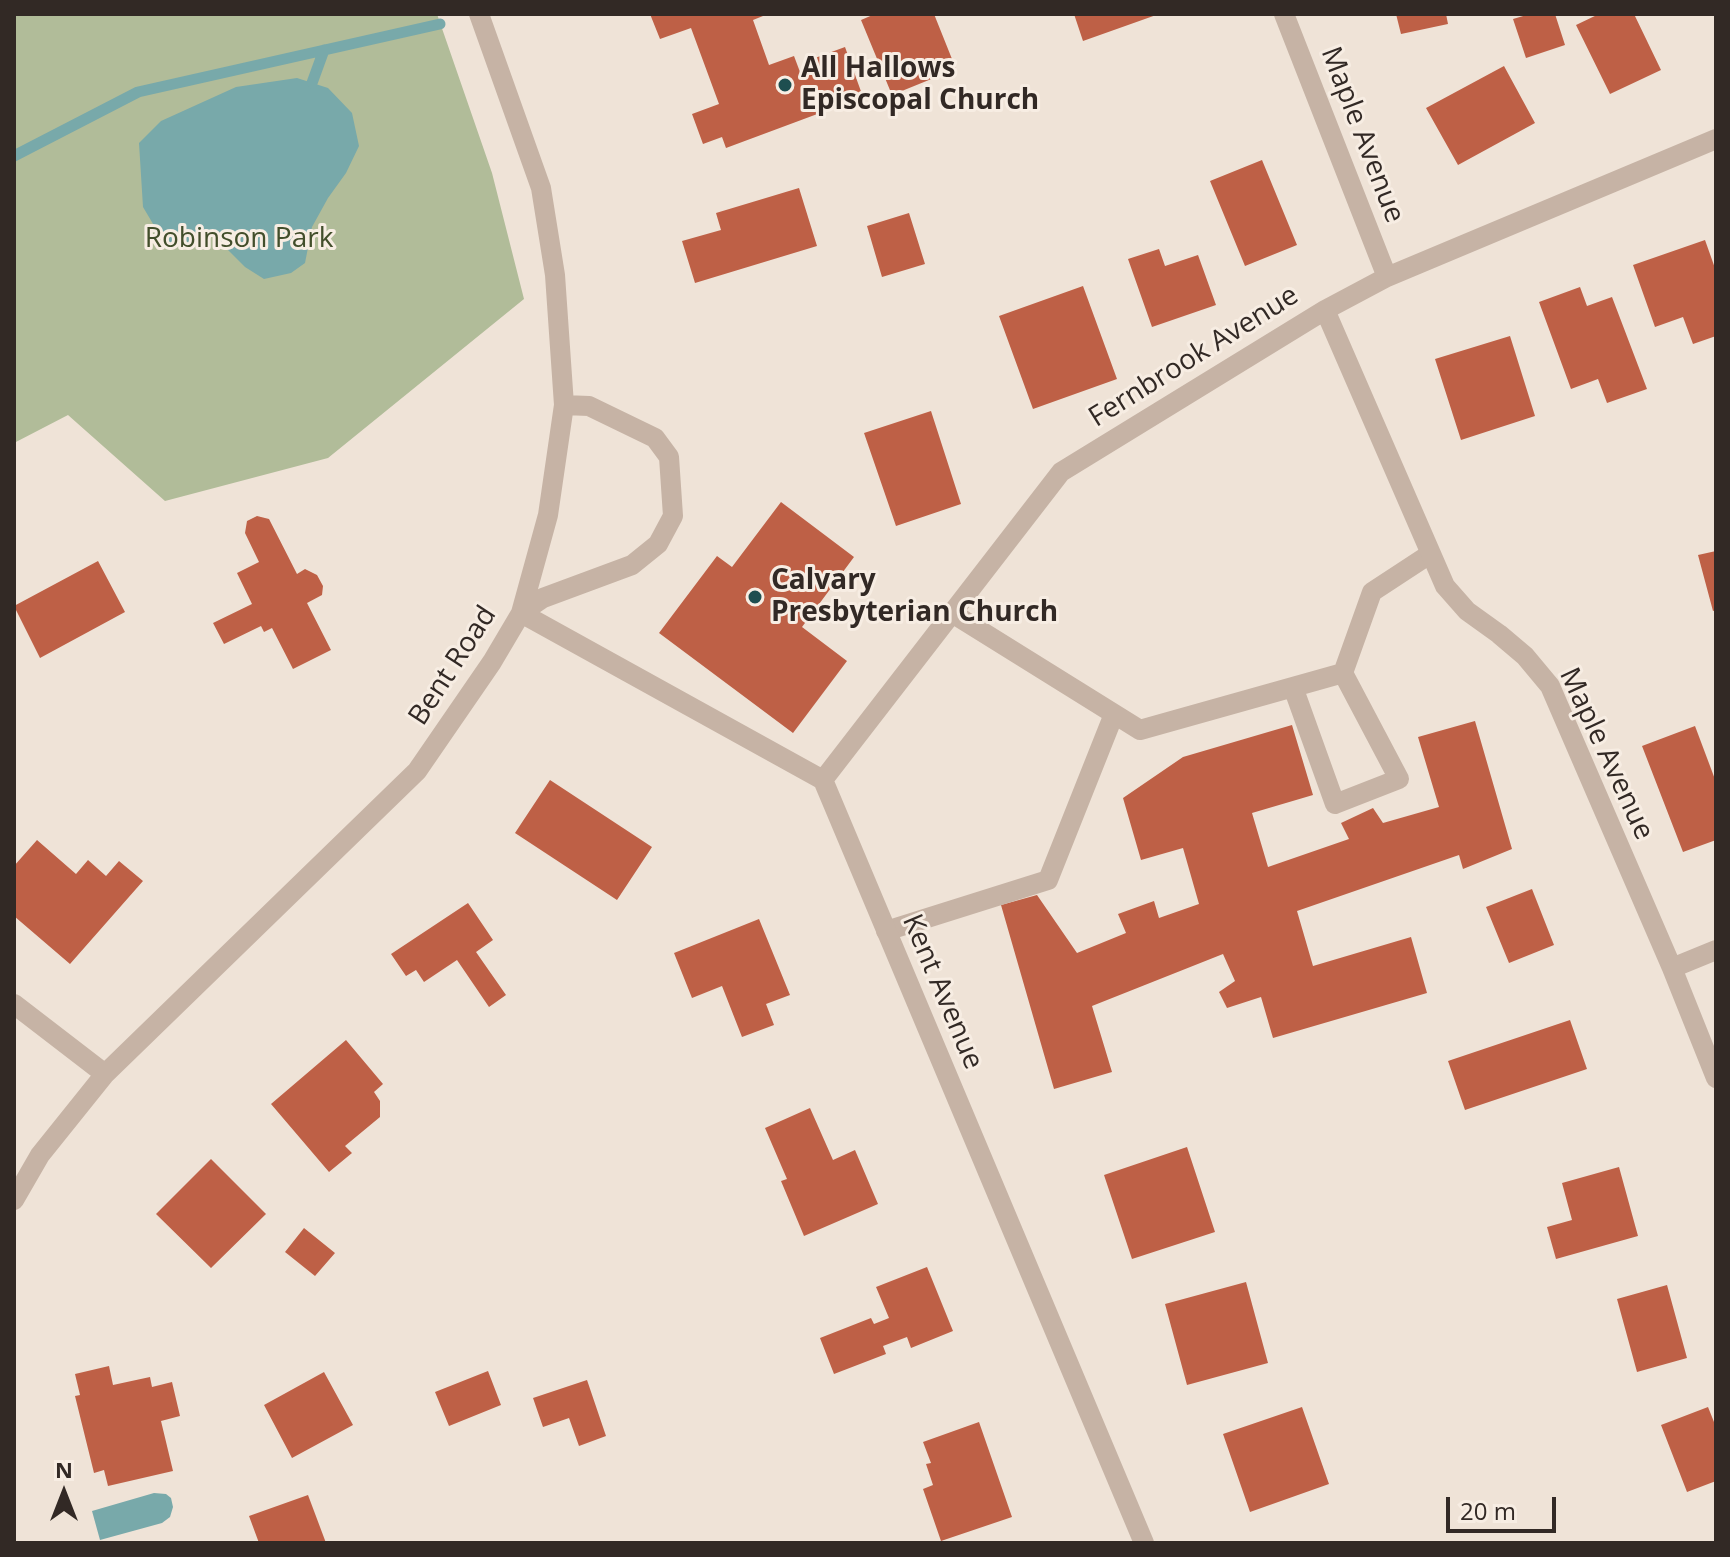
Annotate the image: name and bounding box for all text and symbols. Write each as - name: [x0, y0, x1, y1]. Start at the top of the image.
- street label: Maple Avenue: [1313, 42, 1411, 228]
- place label: All Hallows Episcopal Church: [801, 52, 1039, 118]
- marker: All Hallows Episcopal Church: [776, 76, 794, 94]
- park label: Robinson Park: [145, 222, 333, 256]
- street label: Fernbrook Avenue: [1083, 279, 1305, 435]
- place label: Calvary Presbyterian Church: [771, 564, 1058, 630]
- marker: Calvary Presbyterian Church: [746, 588, 764, 606]
- street label: Bent Road: [402, 600, 504, 732]
- street label: Maple Avenue: [1552, 663, 1660, 845]
- street label: Kent Avenue: [894, 910, 990, 1074]
- north arrow: [24, 1453, 104, 1533]
- text: N: [55, 1454, 73, 1484]
- scale bar: [1450, 1481, 1560, 1531]
- text: 20 m: [1460, 1494, 1516, 1527]

